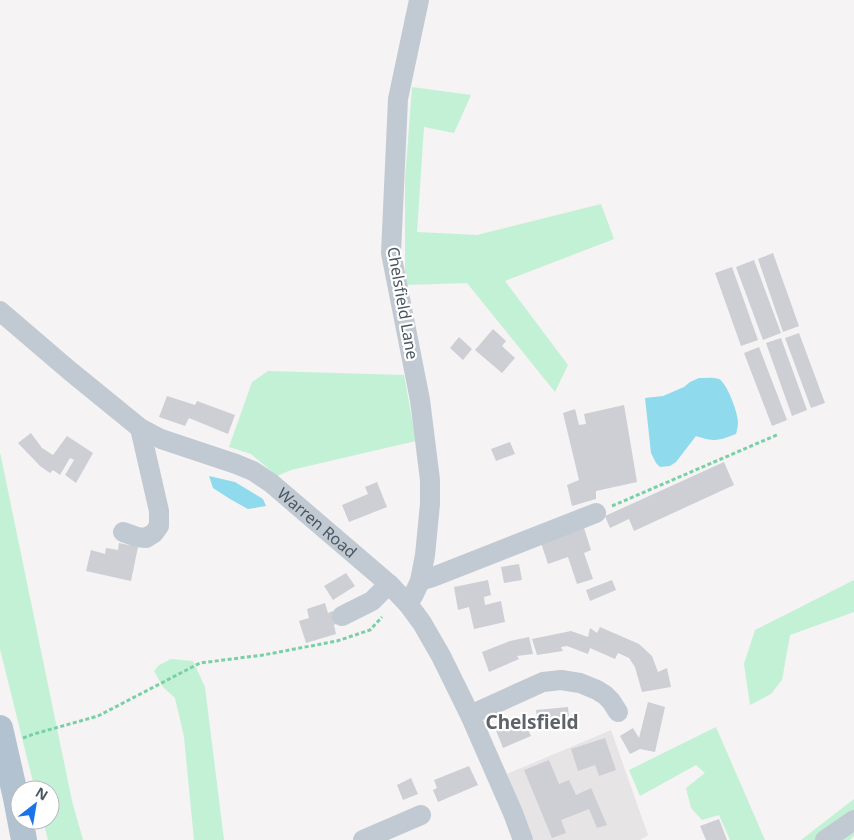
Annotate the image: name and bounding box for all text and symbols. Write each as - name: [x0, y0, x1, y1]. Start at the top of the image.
- street label: Chelsfield Lane: [382, 245, 424, 361]
- street label: Warren Road: [273, 482, 362, 563]
- district label: Chelsfield: [485, 709, 579, 735]
- north arrow: [10, 780, 60, 830]
- text: N: [32, 782, 52, 805]

